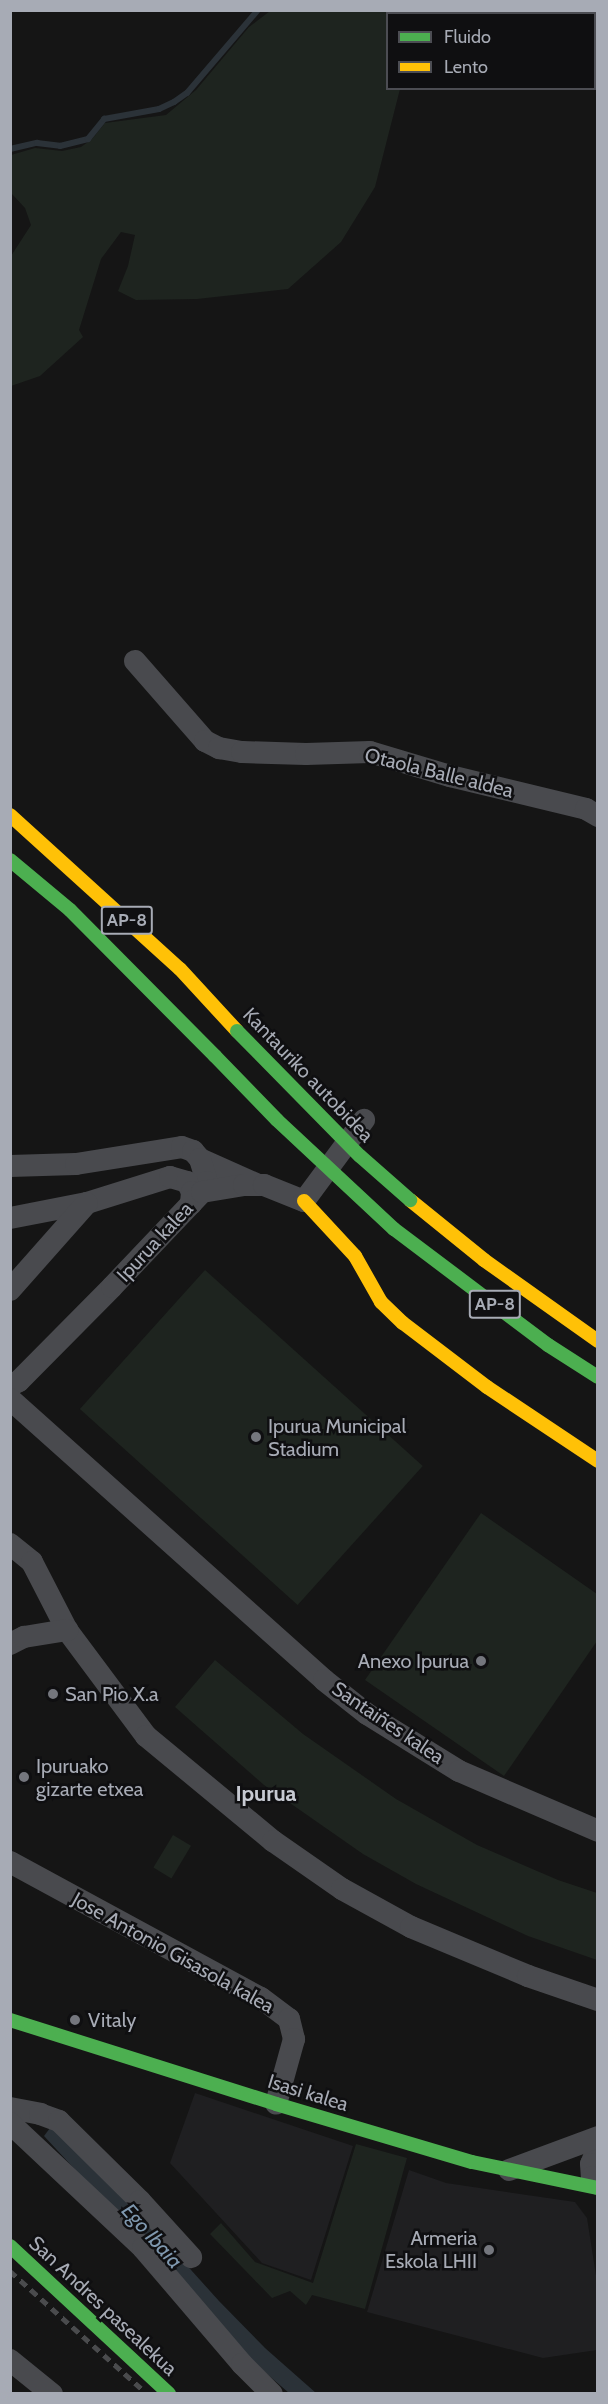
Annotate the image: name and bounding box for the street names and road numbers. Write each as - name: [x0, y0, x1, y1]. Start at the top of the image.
- street label: Otaola Balle aldea: [362, 743, 516, 803]
- road number: AP-8: [100, 905, 154, 935]
- street label: Kantauriko autobidea: [238, 1003, 378, 1147]
- street label: Ipurua kalea: [112, 1197, 198, 1287]
- road number: AP-8: [468, 1289, 522, 1319]
- street label: Santaiñes kalea: [327, 1677, 449, 1769]
- street label: Jose Antonio Gisasola kalea: [68, 1887, 278, 2019]
- street label: Isasi kalea: [265, 2069, 351, 2117]
- street label: San Andres pasealekua: [24, 2231, 182, 2381]

